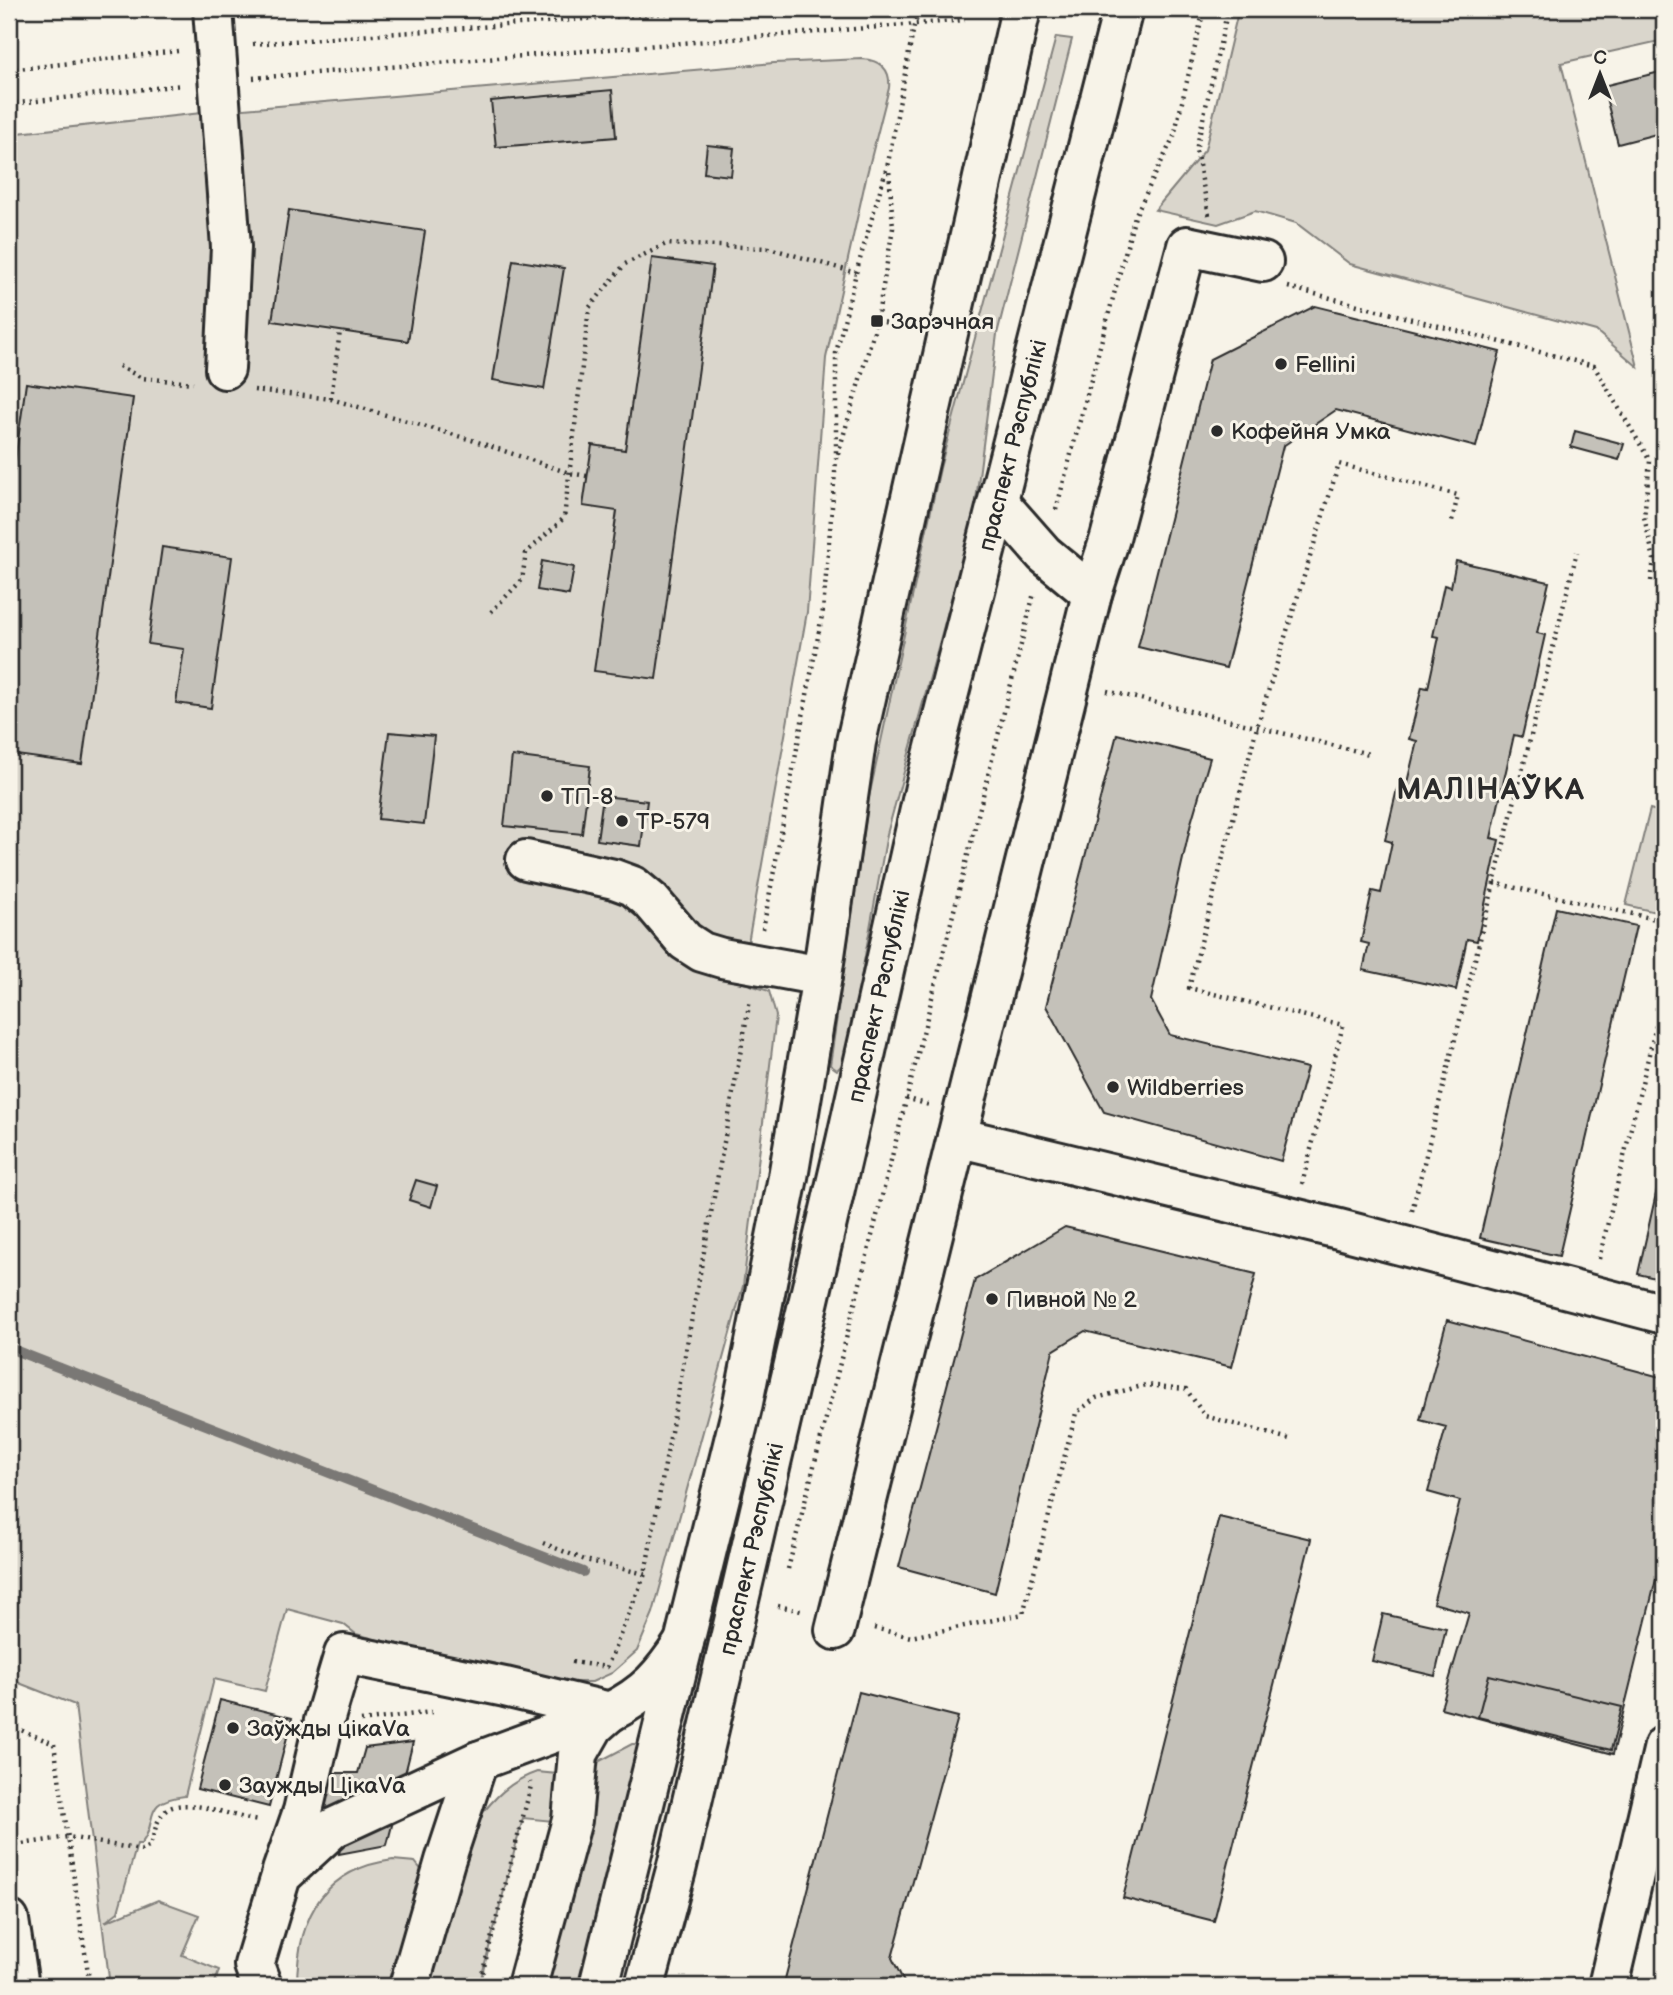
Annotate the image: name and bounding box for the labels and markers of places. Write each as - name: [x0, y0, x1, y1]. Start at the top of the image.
- place label: Зарэчная: [891, 308, 994, 336]
- marker: Зарэчная: [869, 313, 885, 329]
- place label: Fellini: [1295, 351, 1356, 379]
- marker: Fellini: [1273, 356, 1289, 372]
- place label: Кофейня Умка: [1231, 418, 1391, 446]
- marker: Кофейня Умка: [1209, 423, 1225, 439]
- place label: ТП-8: [561, 783, 613, 811]
- marker: ТП-8: [539, 788, 555, 804]
- place label: ТР-579: [636, 808, 710, 836]
- marker: ТР-579: [614, 813, 630, 829]
- place label: Wildberries: [1127, 1074, 1244, 1102]
- marker: Wildberries: [1105, 1079, 1121, 1095]
- place label: Пивной № 2: [1006, 1286, 1137, 1314]
- marker: Пивной № 2: [984, 1291, 1000, 1307]
- place label: Заўжды цікаVа: [247, 1715, 410, 1743]
- marker: Заўжды цікаVа: [225, 1720, 241, 1736]
- place label: Заужды ЦікаVа: [239, 1772, 406, 1800]
- marker: Заужды ЦікаVа: [217, 1777, 233, 1793]

